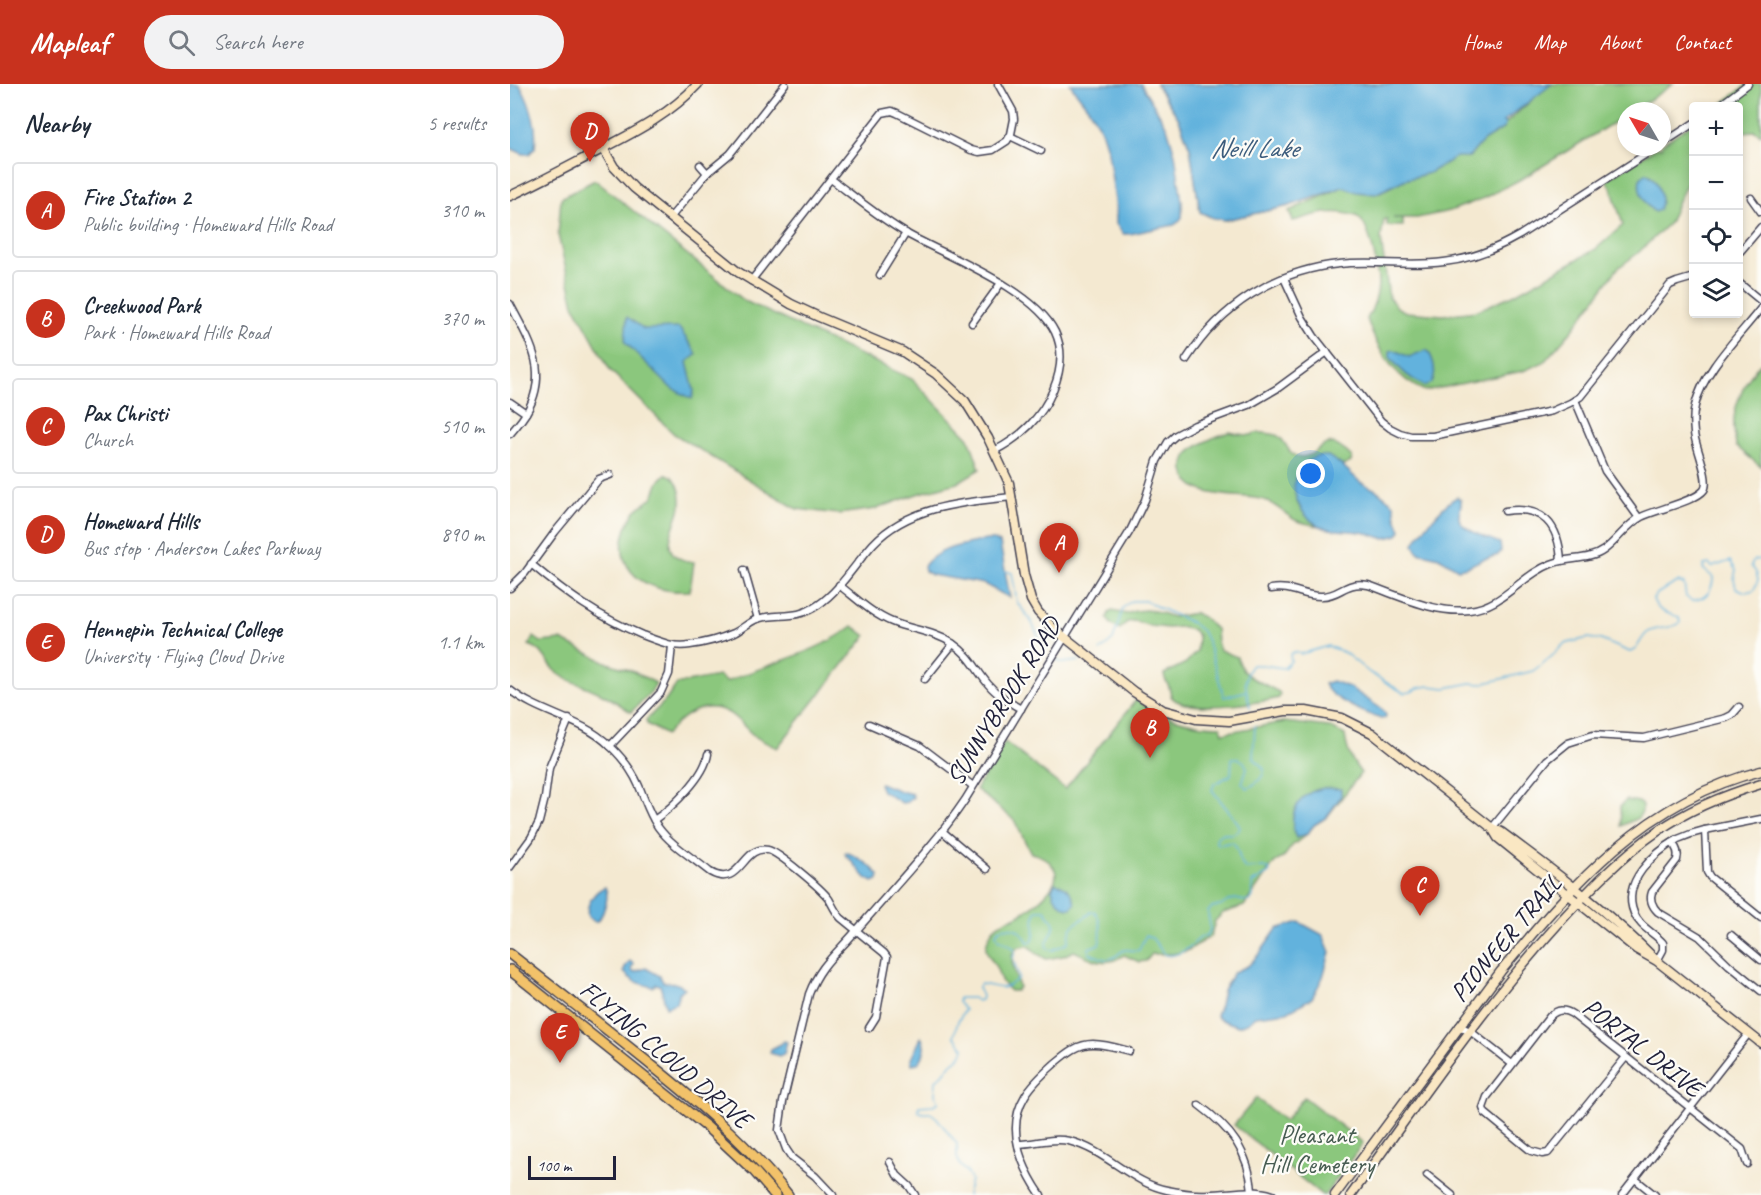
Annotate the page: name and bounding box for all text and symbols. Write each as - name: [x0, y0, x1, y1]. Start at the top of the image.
- search box: [144, 15, 564, 69]
- text: Mapleaf: [30, 25, 108, 60]
- icon: search: [165, 26, 198, 59]
- text: Search here: [213, 28, 303, 56]
- text: Home: [1463, 29, 1501, 55]
- text: Map: [1534, 29, 1566, 55]
- text: About: [1599, 29, 1641, 55]
- text: Contact: [1674, 29, 1731, 55]
- north arrow: [1617, 102, 1671, 156]
- map controls: [1689, 102, 1743, 318]
- button: +: [1689, 102, 1743, 156]
- text: Nearby: [24, 107, 89, 140]
- text: 5 results: [427, 111, 486, 136]
- pin: D: [570, 112, 610, 162]
- water label: Neill Lake: [1210, 131, 1302, 165]
- button: −: [1689, 156, 1743, 210]
- text: Fire Station 2: [83, 184, 191, 212]
- text: A: [40, 198, 51, 223]
- text: 310 m: [441, 198, 484, 223]
- button: locate: [1689, 210, 1743, 264]
- text: Public building · Homeward Hills Road: [83, 212, 333, 237]
- button: layers: [1689, 264, 1743, 318]
- text: Creekwood Park: [83, 292, 200, 320]
- text: B: [40, 306, 51, 331]
- text: 370 m: [441, 306, 484, 331]
- text: Park · Homeward Hills Road: [83, 320, 269, 345]
- text: Pax Christi: [83, 400, 168, 428]
- text: C: [41, 414, 50, 439]
- text: 510 m: [441, 414, 484, 439]
- text: Church: [83, 428, 133, 453]
- your location: [1296, 459, 1325, 488]
- text: Homeward Hills: [83, 508, 199, 536]
- text: D: [40, 522, 51, 547]
- text: 890 m: [441, 522, 484, 547]
- pin: A: [1040, 524, 1078, 573]
- text: Bus stop · Anderson Lakes Parkway: [83, 536, 320, 561]
- street label: SUNNYBROOK ROAD: [939, 609, 1070, 791]
- text: Hennepin Technical College: [83, 616, 282, 644]
- text: E: [40, 630, 51, 655]
- text: 1.1 km: [438, 630, 484, 655]
- text: University · Flying Cloud Drive: [83, 644, 283, 669]
- pin: B: [1130, 708, 1170, 758]
- pin: C: [1400, 866, 1440, 916]
- street label: PIONEER TRAIL: [1443, 867, 1569, 1009]
- street label: FLYING CLOUD DRIVE: [573, 973, 761, 1138]
- street label: PORTAL DRIVE: [1576, 990, 1712, 1106]
- pin: E: [541, 1014, 580, 1063]
- park label: Pleasant Hill Cemetery: [1260, 1118, 1376, 1181]
- scale bar: [528, 1153, 616, 1180]
- text: 100 m: [537, 1156, 571, 1176]

